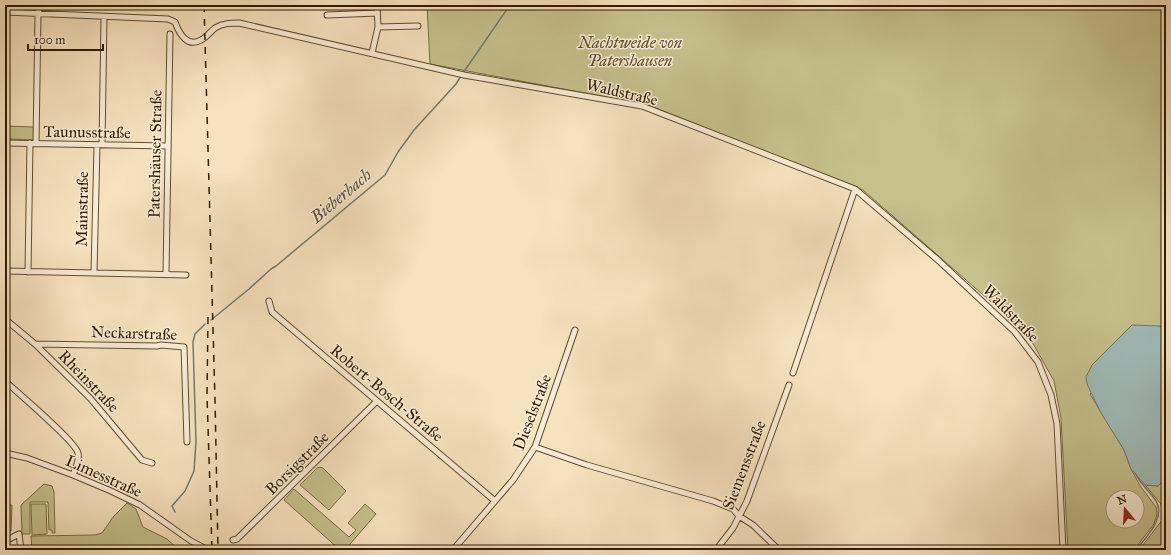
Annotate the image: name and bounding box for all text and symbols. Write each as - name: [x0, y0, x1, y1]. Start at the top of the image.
- scale bar: [28, 26, 103, 52]
- text: 100 m: [34, 33, 65, 47]
- park label: Nachtweide von Patershausen: [577, 33, 683, 70]
- street label: Waldstraße: [584, 75, 660, 110]
- street label: Patershäuser Straße: [144, 89, 166, 218]
- street label: Taunusstraße: [43, 122, 131, 142]
- water label: Bieberbach: [305, 164, 376, 228]
- street label: Mainstraße: [72, 171, 92, 247]
- street label: Waldstraße: [979, 280, 1043, 346]
- street label: Neckarstraße: [91, 322, 178, 344]
- street label: Robert-Bosch-Straße: [327, 340, 448, 446]
- street label: Rheinstraße: [55, 346, 124, 416]
- street label: Dieselstraße: [509, 371, 555, 453]
- street label: Siemensstraße: [718, 417, 770, 512]
- street label: Borsigstraße: [261, 427, 334, 499]
- street label: Limesstraße: [63, 451, 145, 501]
- north arrow: [1105, 489, 1145, 529]
- text: N: [1116, 492, 1129, 508]

